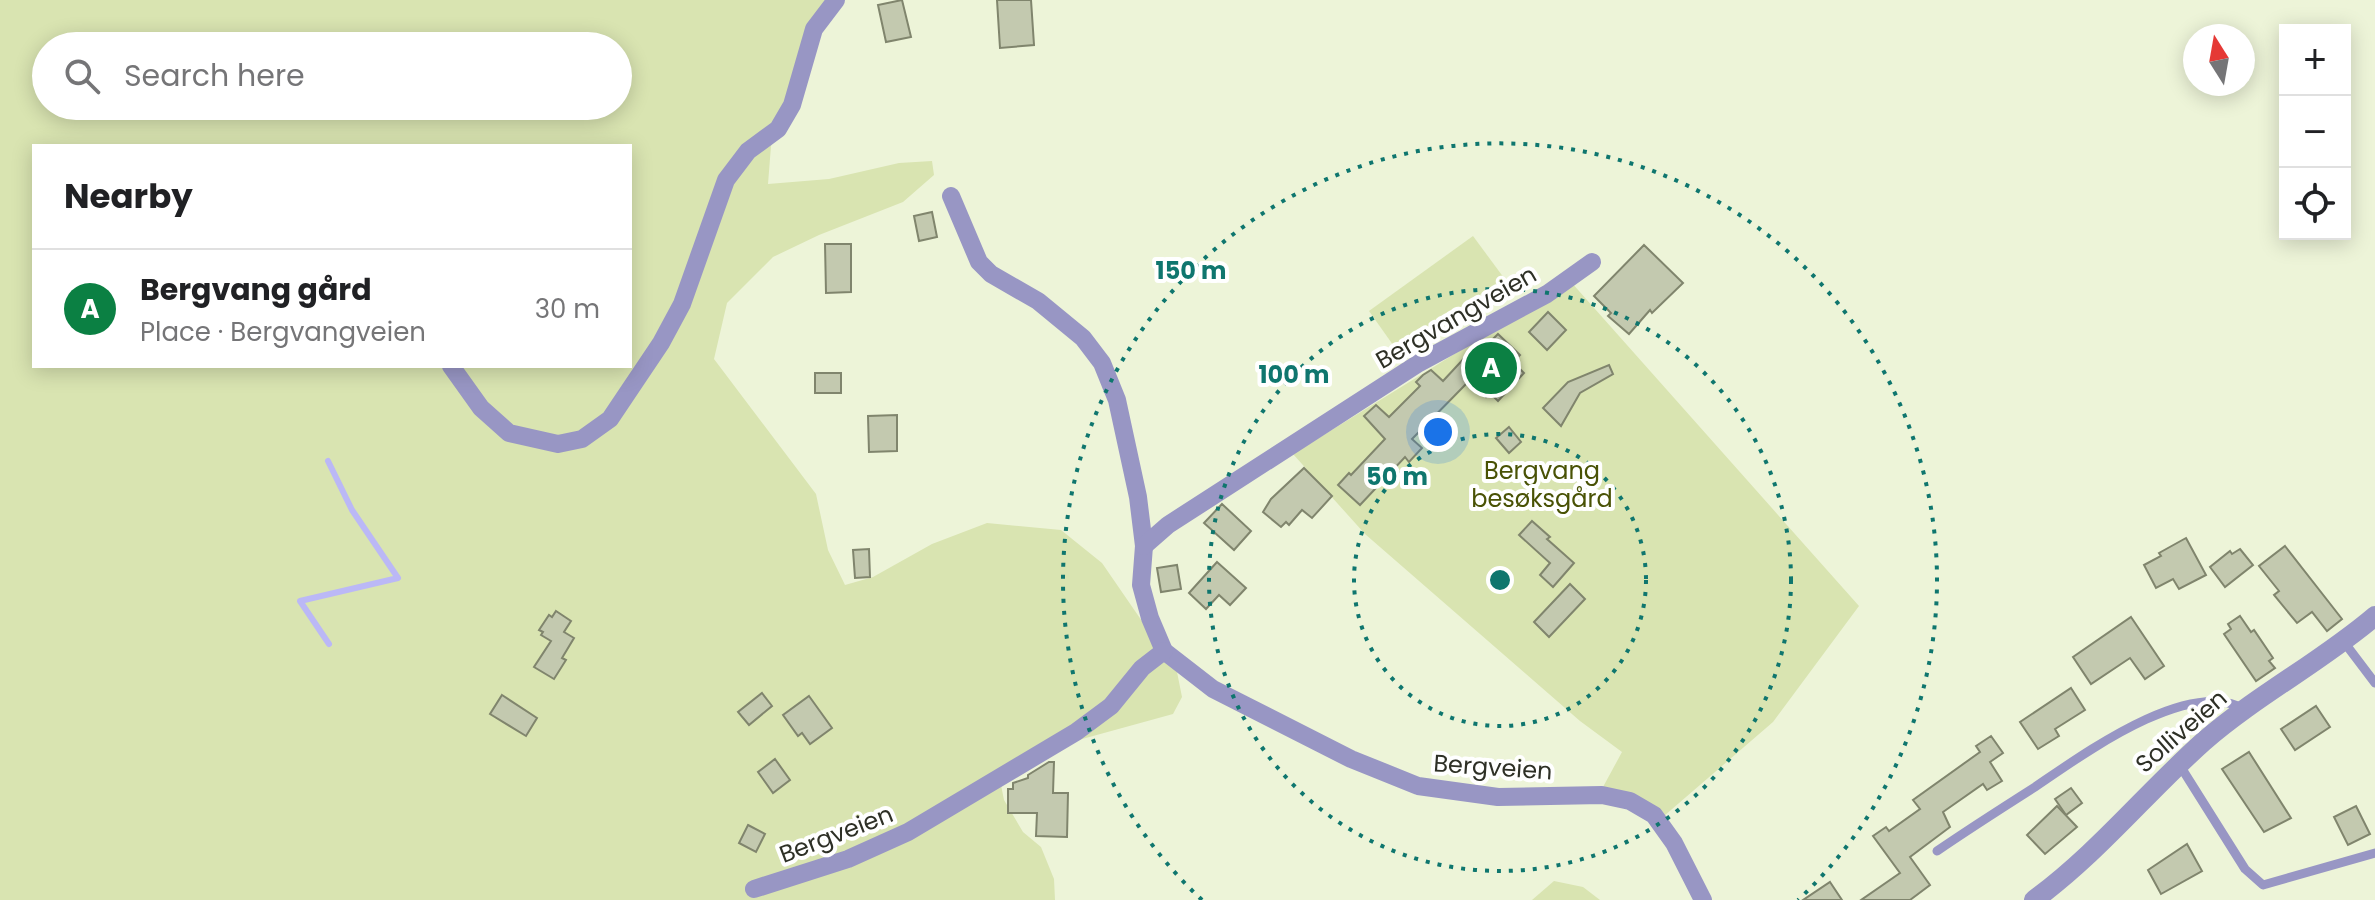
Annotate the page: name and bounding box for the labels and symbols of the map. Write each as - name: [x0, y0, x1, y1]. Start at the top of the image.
- north arrow: [2183, 24, 2255, 96]
- text: 150 m: [1156, 254, 1226, 287]
- street label: Bergvangveien: [1370, 258, 1542, 376]
- pin: A: [1465, 338, 1517, 398]
- text: 100 m: [1259, 358, 1329, 391]
- your location: [1418, 412, 1458, 452]
- park label: Bergvang besøksgård: [1471, 454, 1613, 515]
- text: 50 m: [1366, 460, 1428, 493]
- centre of rings: [1486, 566, 1514, 594]
- street label: Solliveien: [2128, 682, 2234, 780]
- street label: Bergveien: [1432, 746, 1554, 788]
- street label: Bergveien: [774, 797, 898, 871]

